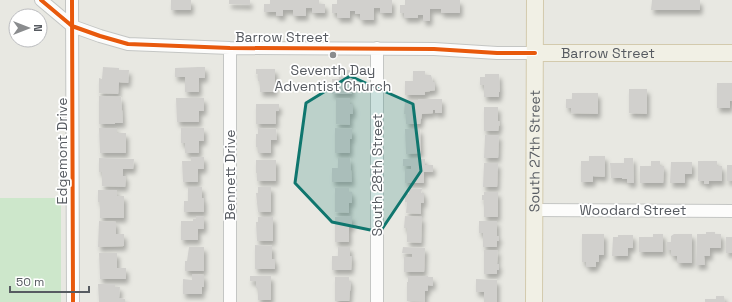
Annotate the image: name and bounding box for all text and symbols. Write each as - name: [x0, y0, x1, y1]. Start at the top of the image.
- north arrow: [8, 8, 48, 48]
- text: N: [31, 24, 45, 32]
- street label: Barrow Street: [235, 28, 329, 46]
- street label: Barrow Street: [561, 44, 655, 62]
- marker: Seventh Day Adventist Church: [328, 50, 338, 60]
- place label: Seventh Day Adventist Church: [275, 61, 391, 95]
- street label: South 27th Street: [525, 90, 544, 212]
- street label: Edgemont Drive: [53, 98, 71, 204]
- street label: South 28th Street: [368, 114, 386, 237]
- street label: Bennett Drive: [221, 129, 239, 221]
- street label: Woodard Street: [580, 201, 686, 219]
- scale bar: [10, 268, 89, 294]
- text: 50 m: [16, 274, 44, 290]

